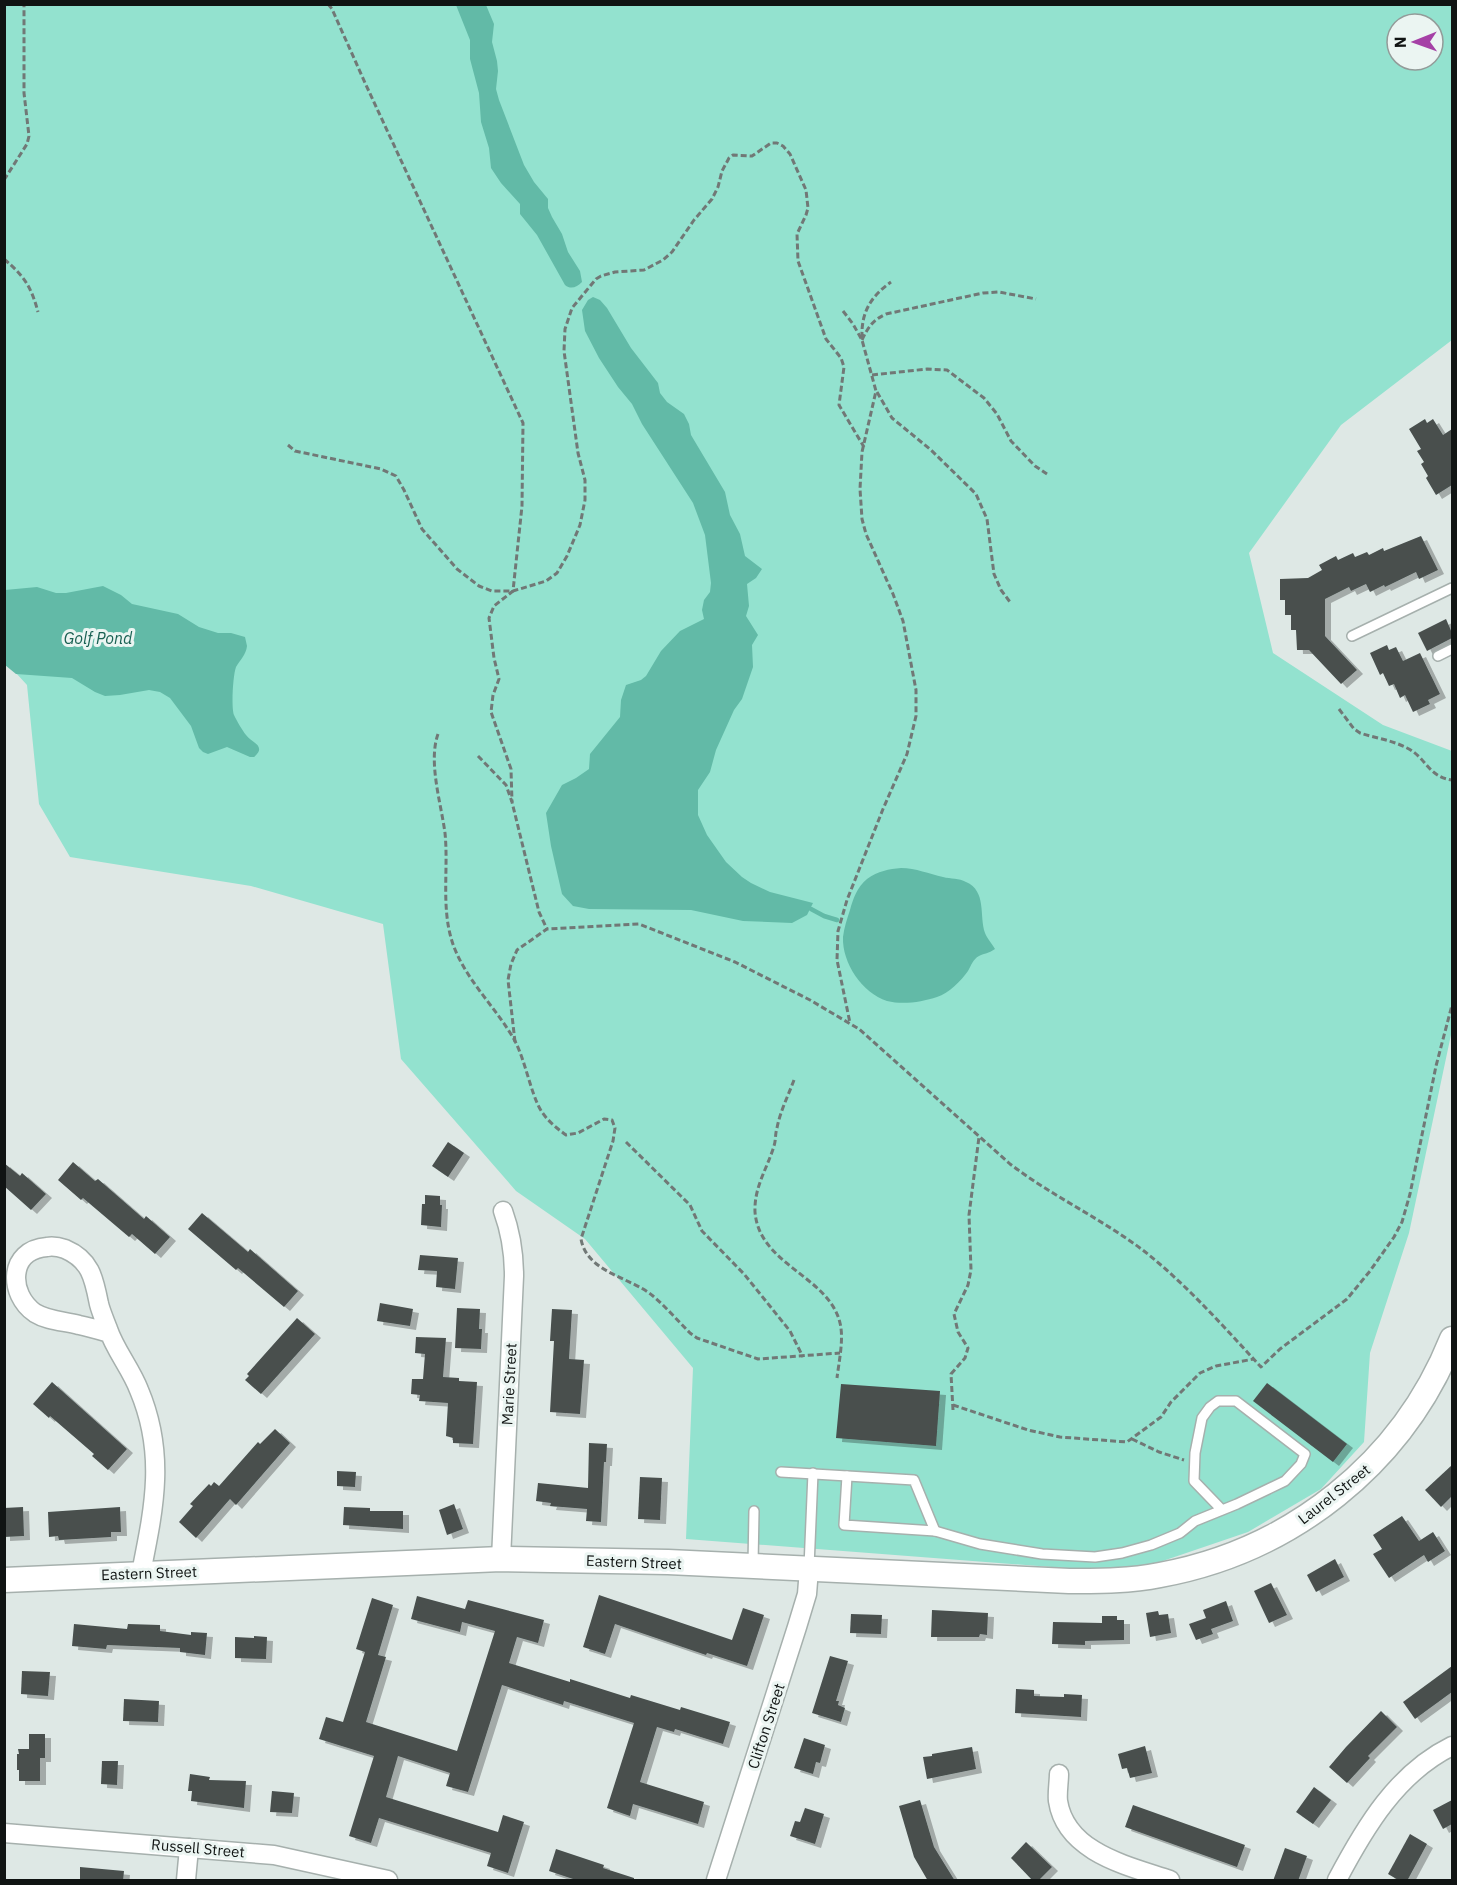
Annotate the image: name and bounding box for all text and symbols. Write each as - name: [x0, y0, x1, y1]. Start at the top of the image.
- north arrow: [1385, 12, 1445, 72]
- text: N: [1390, 36, 1410, 48]
- water label: Golf Pond: [64, 628, 133, 648]
- street label: Marie Street: [497, 1342, 521, 1426]
- street label: Laurel Street: [1294, 1460, 1374, 1528]
- street label: Eastern Street: [586, 1551, 682, 1573]
- street label: Eastern Street: [101, 1562, 197, 1584]
- street label: Clifton Street: [743, 1681, 789, 1771]
- street label: Russell Street: [151, 1834, 245, 1862]

